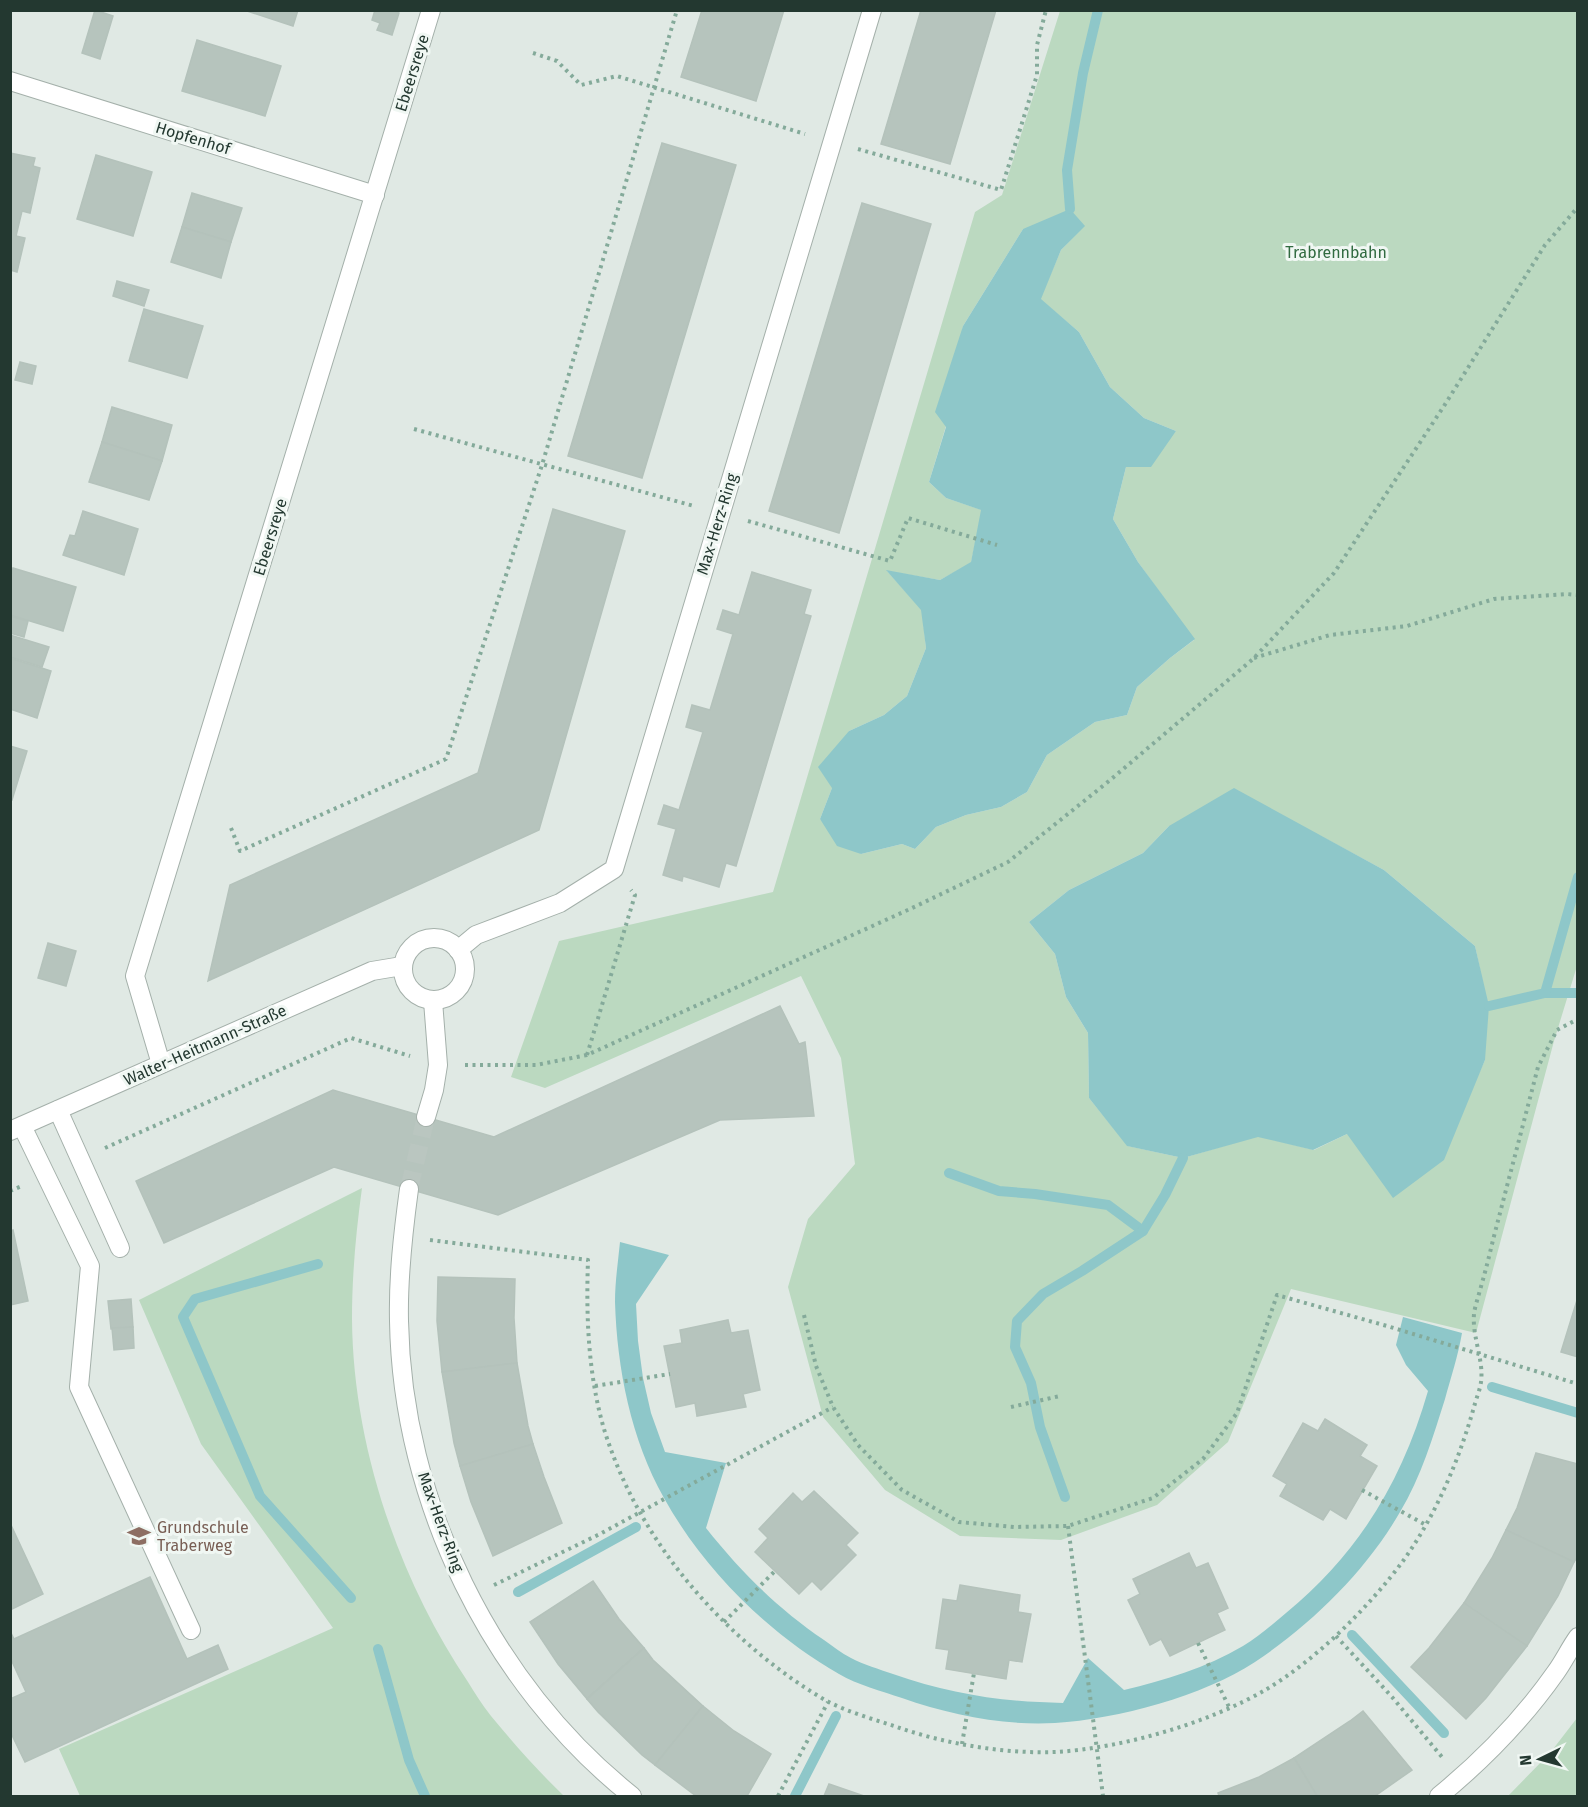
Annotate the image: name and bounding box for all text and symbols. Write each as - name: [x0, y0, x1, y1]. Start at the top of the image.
- street label: Ebeersreye: [391, 32, 433, 114]
- street label: Hopfenhof: [153, 118, 234, 159]
- park label: Trabrennbahn: [1285, 243, 1387, 262]
- street label: Max-Herz-Ring: [693, 470, 742, 577]
- street label: Ebeersreye: [249, 496, 291, 578]
- street label: Walter-Heitmann-Straße: [121, 1000, 289, 1090]
- street label: Max-Herz-Ring: [414, 1469, 468, 1575]
- place label: Grundschule Traberweg: [157, 1518, 249, 1555]
- school or university icon: Grundschule Traberweg: [126, 1523, 152, 1549]
- north arrow: [1510, 1729, 1570, 1789]
- text: N: [1516, 1754, 1535, 1766]

